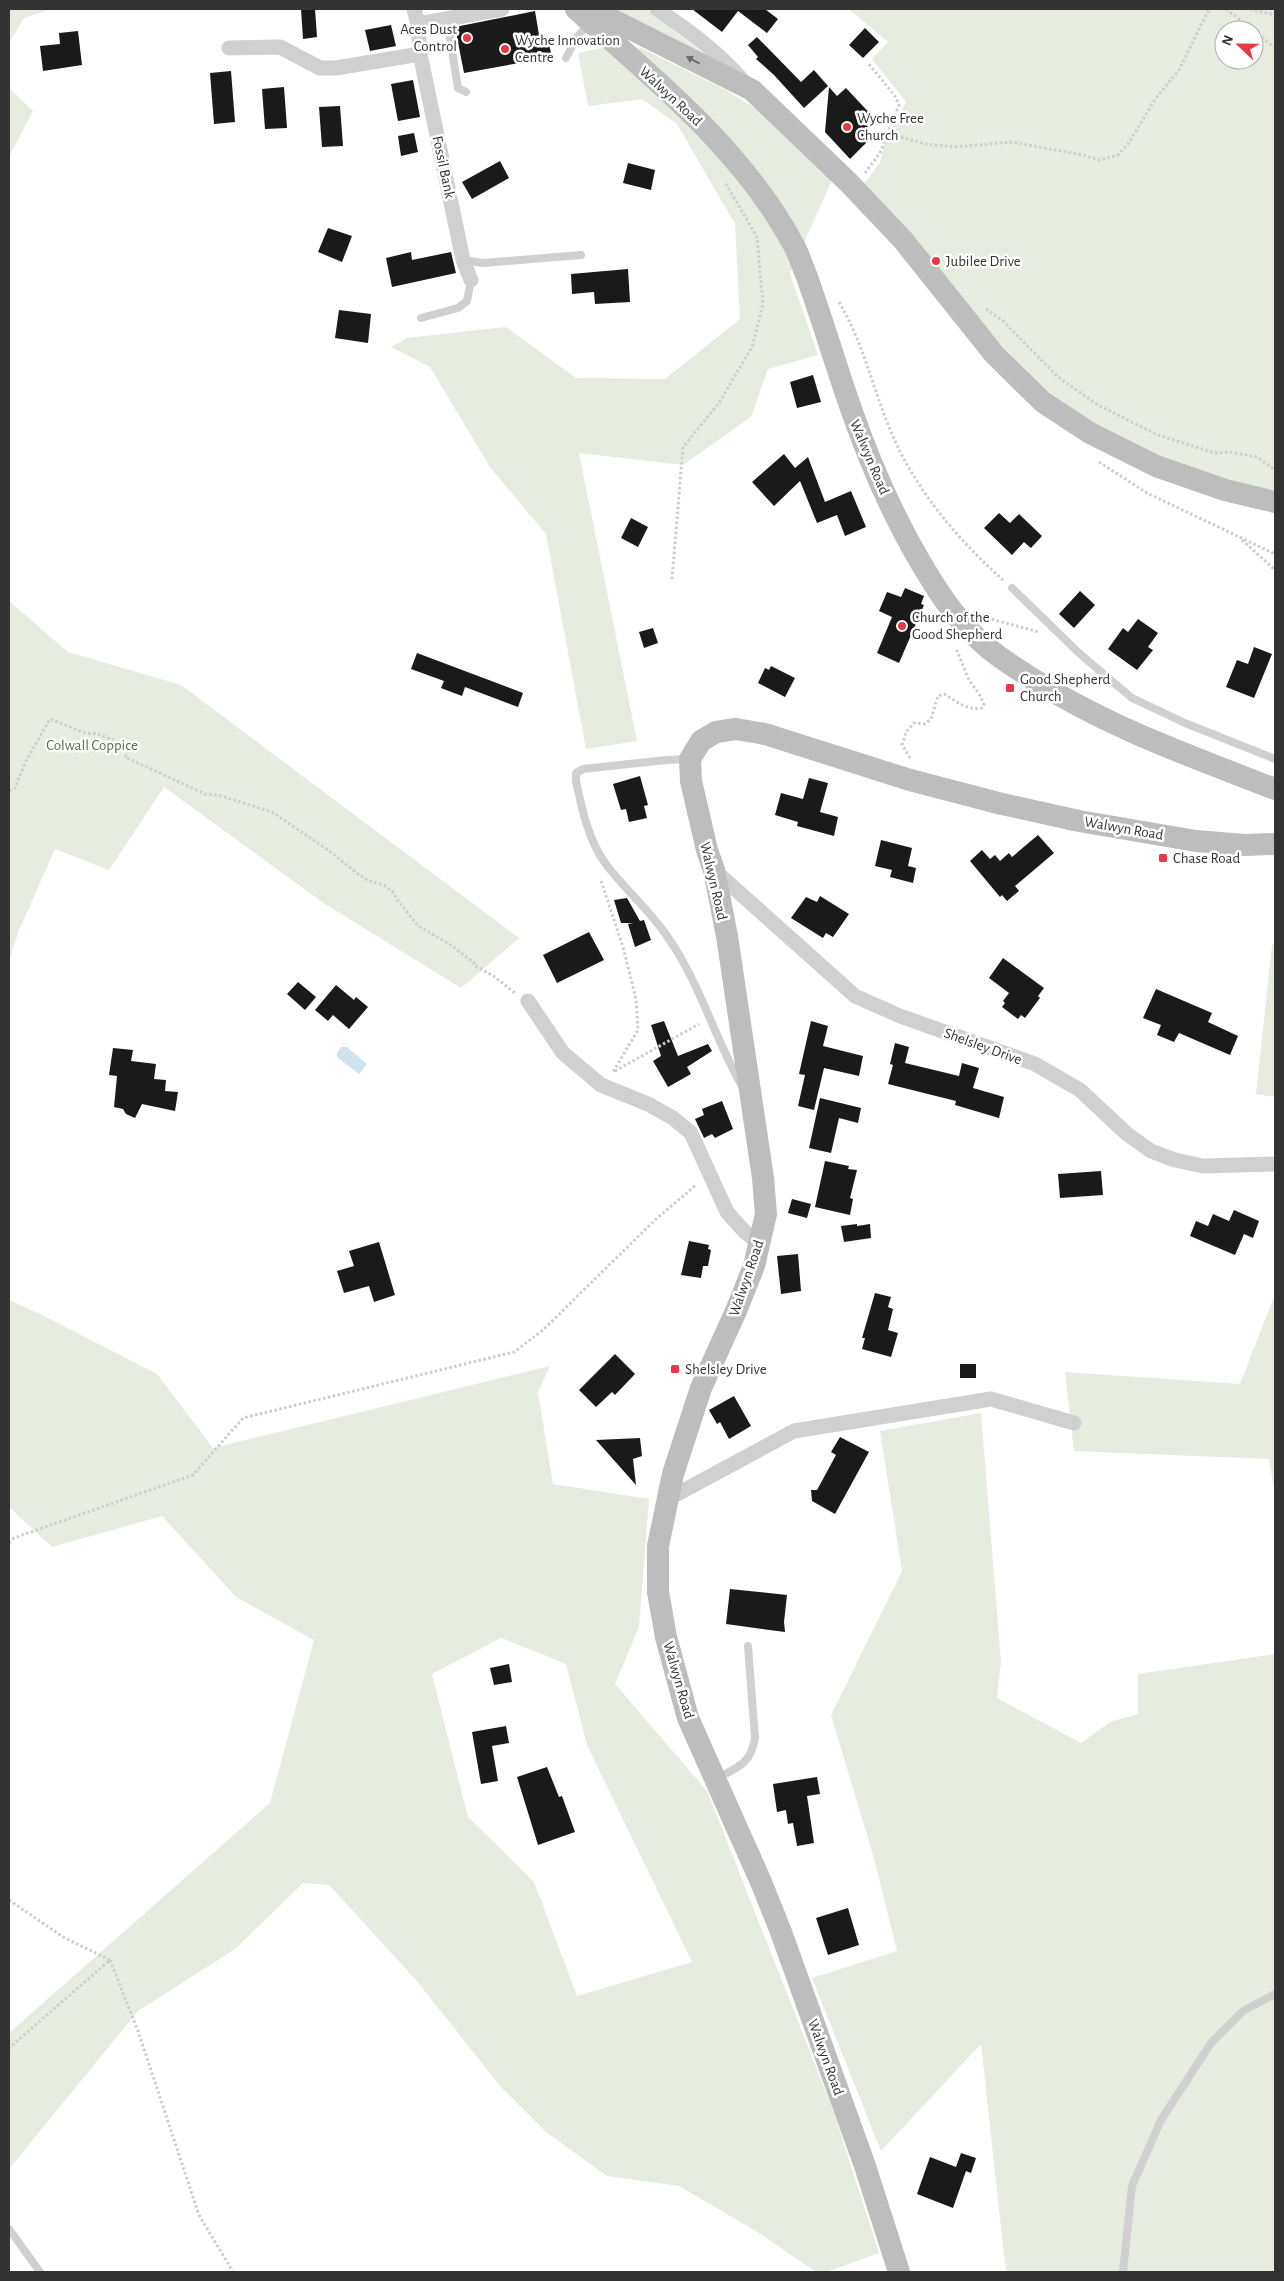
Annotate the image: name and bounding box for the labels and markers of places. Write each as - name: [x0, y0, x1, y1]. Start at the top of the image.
- place label: Aces Dust Control: [400, 22, 457, 54]
- marker: Aces Dust Control: [461, 32, 473, 44]
- place label: Wyche Innovation Centre: [515, 33, 620, 65]
- marker: Wyche Innovation Centre: [499, 43, 511, 55]
- place label: Wyche Free Church: [857, 111, 924, 143]
- marker: Wyche Free Church: [841, 121, 853, 133]
- place label: Jubilee Drive: [946, 254, 1021, 269]
- marker: Jubilee Drive: [930, 255, 942, 267]
- place label: Church of the Good Shepherd: [912, 610, 1003, 642]
- marker: Church of the Good Shepherd: [896, 620, 908, 632]
- place label: Good Shepherd Church: [1020, 672, 1111, 704]
- marker: Good Shepherd Church: [1004, 682, 1016, 694]
- place label: Chase Road: [1173, 851, 1241, 866]
- marker: Chase Road: [1157, 852, 1169, 864]
- place label: Shelsley Drive: [685, 1362, 767, 1377]
- marker: Shelsley Drive: [669, 1363, 681, 1375]

